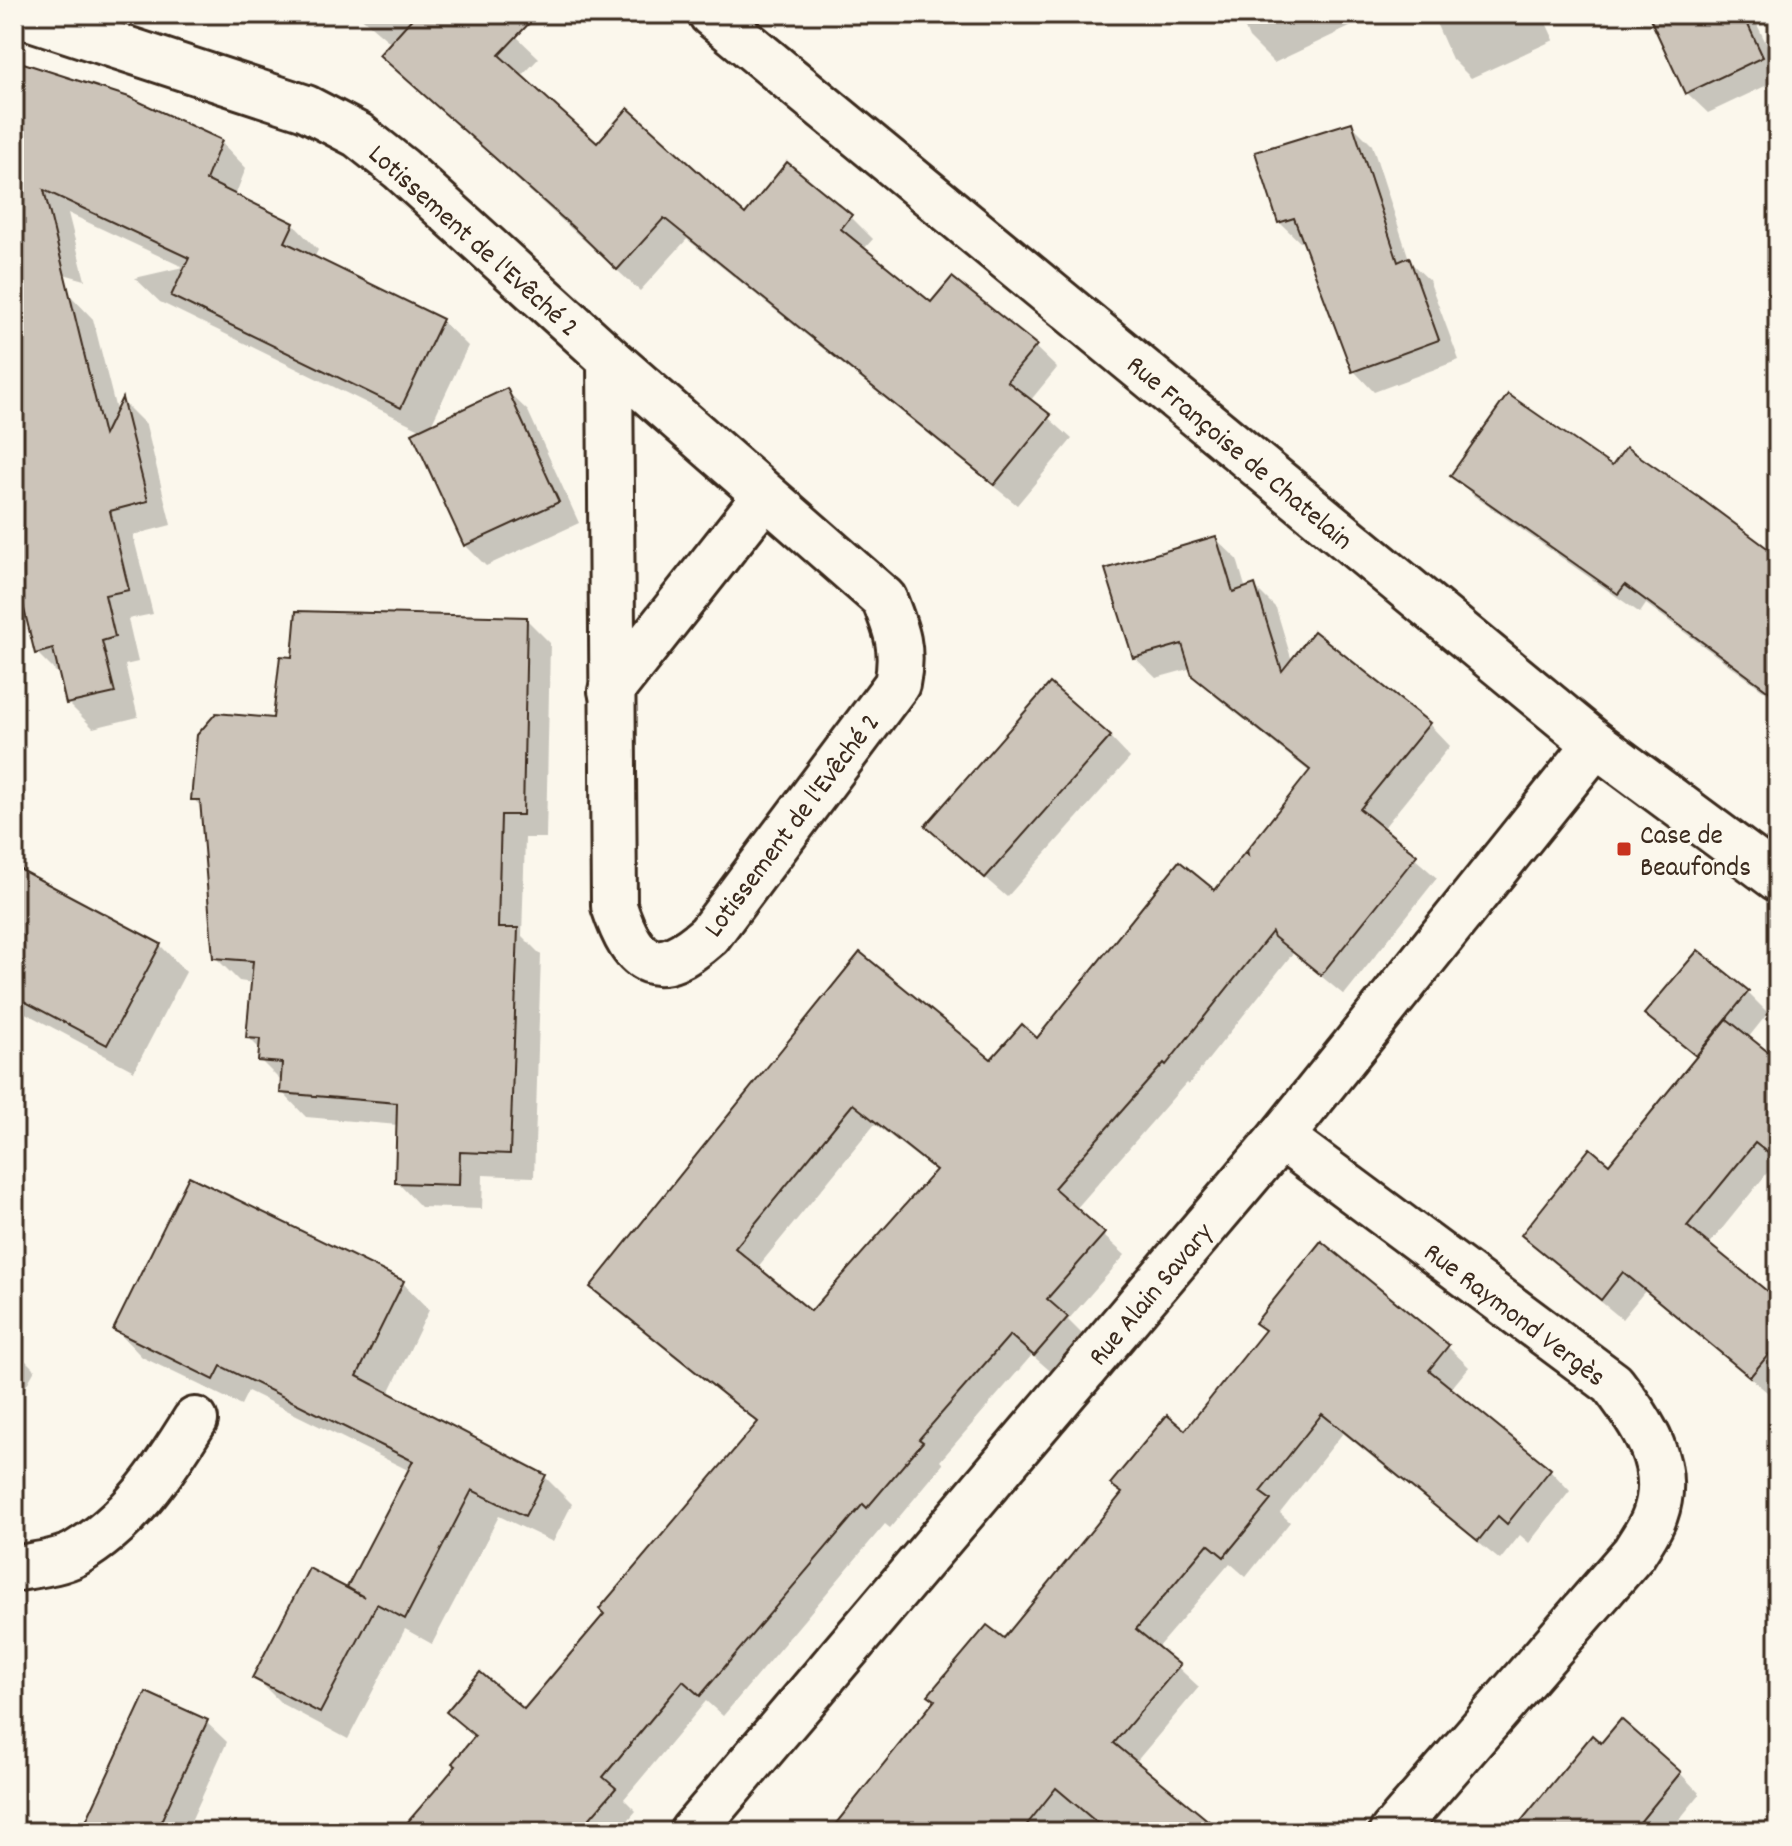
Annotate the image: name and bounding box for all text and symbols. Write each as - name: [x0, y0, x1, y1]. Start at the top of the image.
- street label: Lotissement de l'Evêché 2: [357, 137, 586, 349]
- street label: Rue Françoise de Chatelain: [1116, 348, 1360, 562]
- street label: Lotissement de l'Evêché 2: [696, 706, 892, 948]
- place label: Case de Beaufonds: [1640, 818, 1751, 890]
- marker: Case de Beaufonds: [1615, 840, 1633, 858]
- street label: Rue Alain Savary: [1081, 1215, 1225, 1376]
- street label: Rue Raymond Vergès: [1413, 1235, 1612, 1399]

